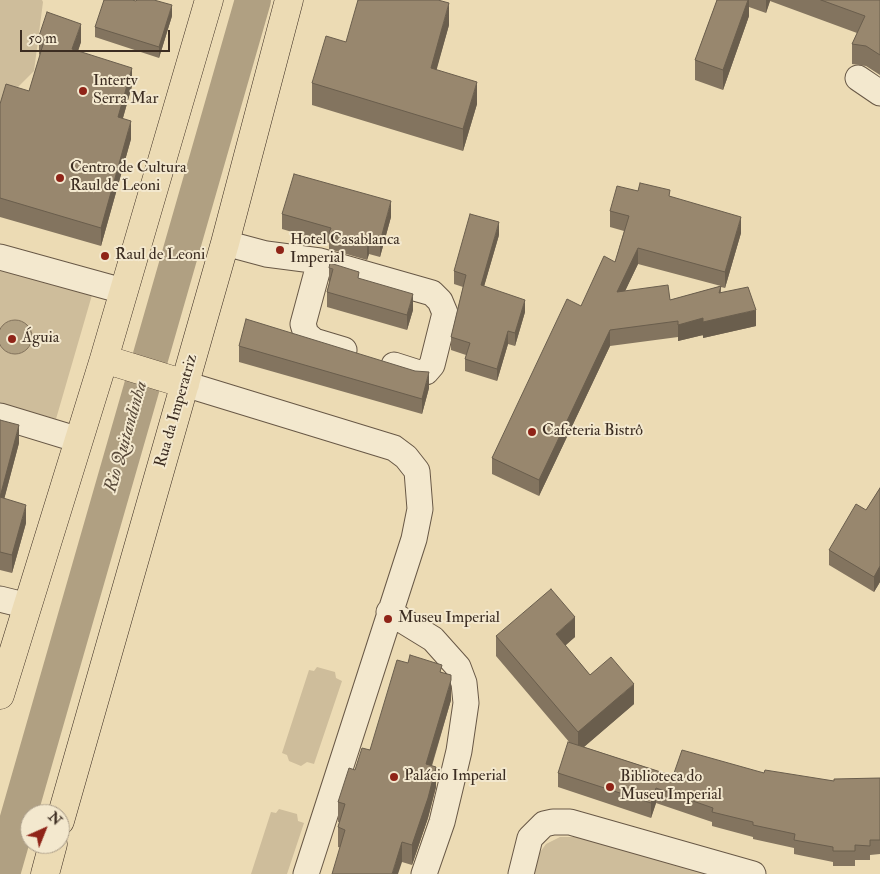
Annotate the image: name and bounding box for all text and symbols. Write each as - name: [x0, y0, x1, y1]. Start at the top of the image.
- scale bar: [22, 20, 172, 52]
- text: 50 m: [28, 29, 57, 48]
- place label: Intertv Serra Mar: [93, 72, 158, 110]
- marker: Intertv Serra Mar: [77, 85, 89, 97]
- place label: Centro de Cultura Raul de Leoni: [70, 159, 187, 197]
- marker: Centro de Cultura Raul de Leoni: [54, 172, 66, 184]
- place label: Hotel Casablanca Imperial: [290, 231, 400, 269]
- marker: Hotel Casablanca Imperial: [274, 244, 286, 256]
- place label: Raul de Leoni: [115, 246, 205, 266]
- marker: Raul de Leoni: [99, 250, 111, 262]
- place label: Águia: [22, 329, 59, 349]
- marker: Águia: [6, 333, 18, 345]
- street label: Rua da Imperatriz: [152, 352, 202, 470]
- water label: Rio Quitandinha: [101, 379, 153, 495]
- place label: Cafeteria Bistrô: [542, 422, 643, 442]
- marker: Cafeteria Bistrô: [526, 426, 538, 438]
- place label: Museu Imperial: [398, 609, 500, 629]
- marker: Museu Imperial: [382, 613, 394, 625]
- place label: Palácio Imperial: [404, 767, 506, 787]
- place label: Biblioteca do Museu Imperial: [620, 768, 722, 806]
- marker: Palácio Imperial: [388, 771, 400, 783]
- marker: Biblioteca do Museu Imperial: [604, 781, 616, 793]
- north arrow: [20, 804, 70, 854]
- text: N: [45, 808, 65, 829]

